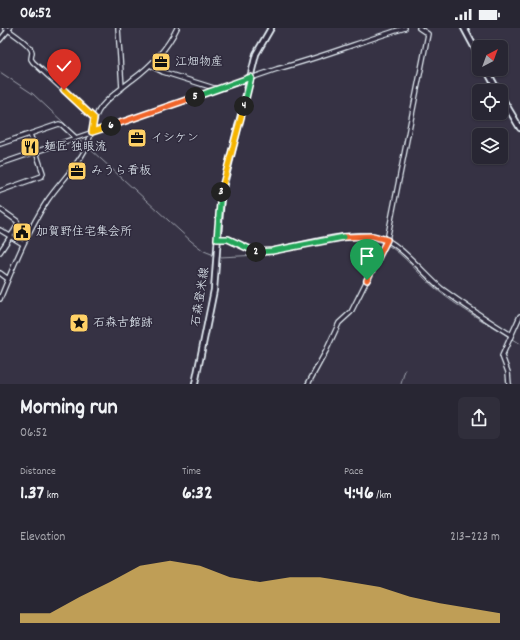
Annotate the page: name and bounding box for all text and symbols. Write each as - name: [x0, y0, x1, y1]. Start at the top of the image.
- text: 06:52: [20, 3, 52, 25]
- north arrow: [472, 40, 508, 76]
- map controls: [472, 40, 508, 164]
- pin: [47, 49, 81, 90]
- office icon: 江畑物産: [150, 51, 172, 73]
- place label: 江畑物産: [175, 54, 223, 71]
- icon: check: [53, 55, 75, 77]
- button: locate: [472, 84, 508, 120]
- pin: 5: [185, 87, 205, 107]
- text: 5: [192, 89, 198, 105]
- pin: 4: [234, 96, 254, 116]
- text: 4: [242, 98, 246, 114]
- pin: 6: [101, 116, 121, 136]
- text: 6: [108, 118, 114, 134]
- office icon: イシケン: [126, 127, 148, 149]
- button: layers: [472, 128, 508, 164]
- place label: イシケン: [151, 130, 199, 147]
- restaurant icon: 麺匠 独眼流: [19, 136, 41, 158]
- place label: 麺匠 独眼流: [44, 139, 107, 156]
- office icon: みうら看板: [66, 160, 88, 182]
- place label: みうら看板: [91, 163, 151, 180]
- pin: 3: [211, 182, 231, 202]
- text: 3: [219, 184, 223, 200]
- public building icon: 加賀野住宅集会所: [11, 221, 33, 243]
- place label: 加賀野住宅集会所: [36, 224, 132, 241]
- pin: [350, 239, 384, 280]
- pin: 2: [246, 242, 266, 262]
- text: 2: [254, 244, 258, 260]
- icon: arrive: [356, 245, 378, 267]
- street label: 石森登米線: [188, 266, 214, 328]
- place icon: 石森古館跡: [68, 312, 90, 334]
- place label: 石森古館跡: [93, 315, 153, 332]
- text: Morning run: [20, 393, 118, 424]
- button: share: [458, 397, 500, 439]
- text: 06:52: [20, 424, 47, 443]
- text: Distance: [20, 464, 56, 480]
- text: Time: [182, 464, 201, 480]
- text: Pace: [344, 464, 363, 480]
- text: 1.37: [20, 480, 44, 508]
- text: 6:32: [182, 480, 213, 508]
- text: 4:46: [344, 480, 374, 508]
- text: km: [44, 488, 59, 504]
- text: /km: [374, 488, 391, 504]
- text: Elevation: [20, 528, 65, 547]
- text: 213–223 m: [450, 528, 500, 547]

